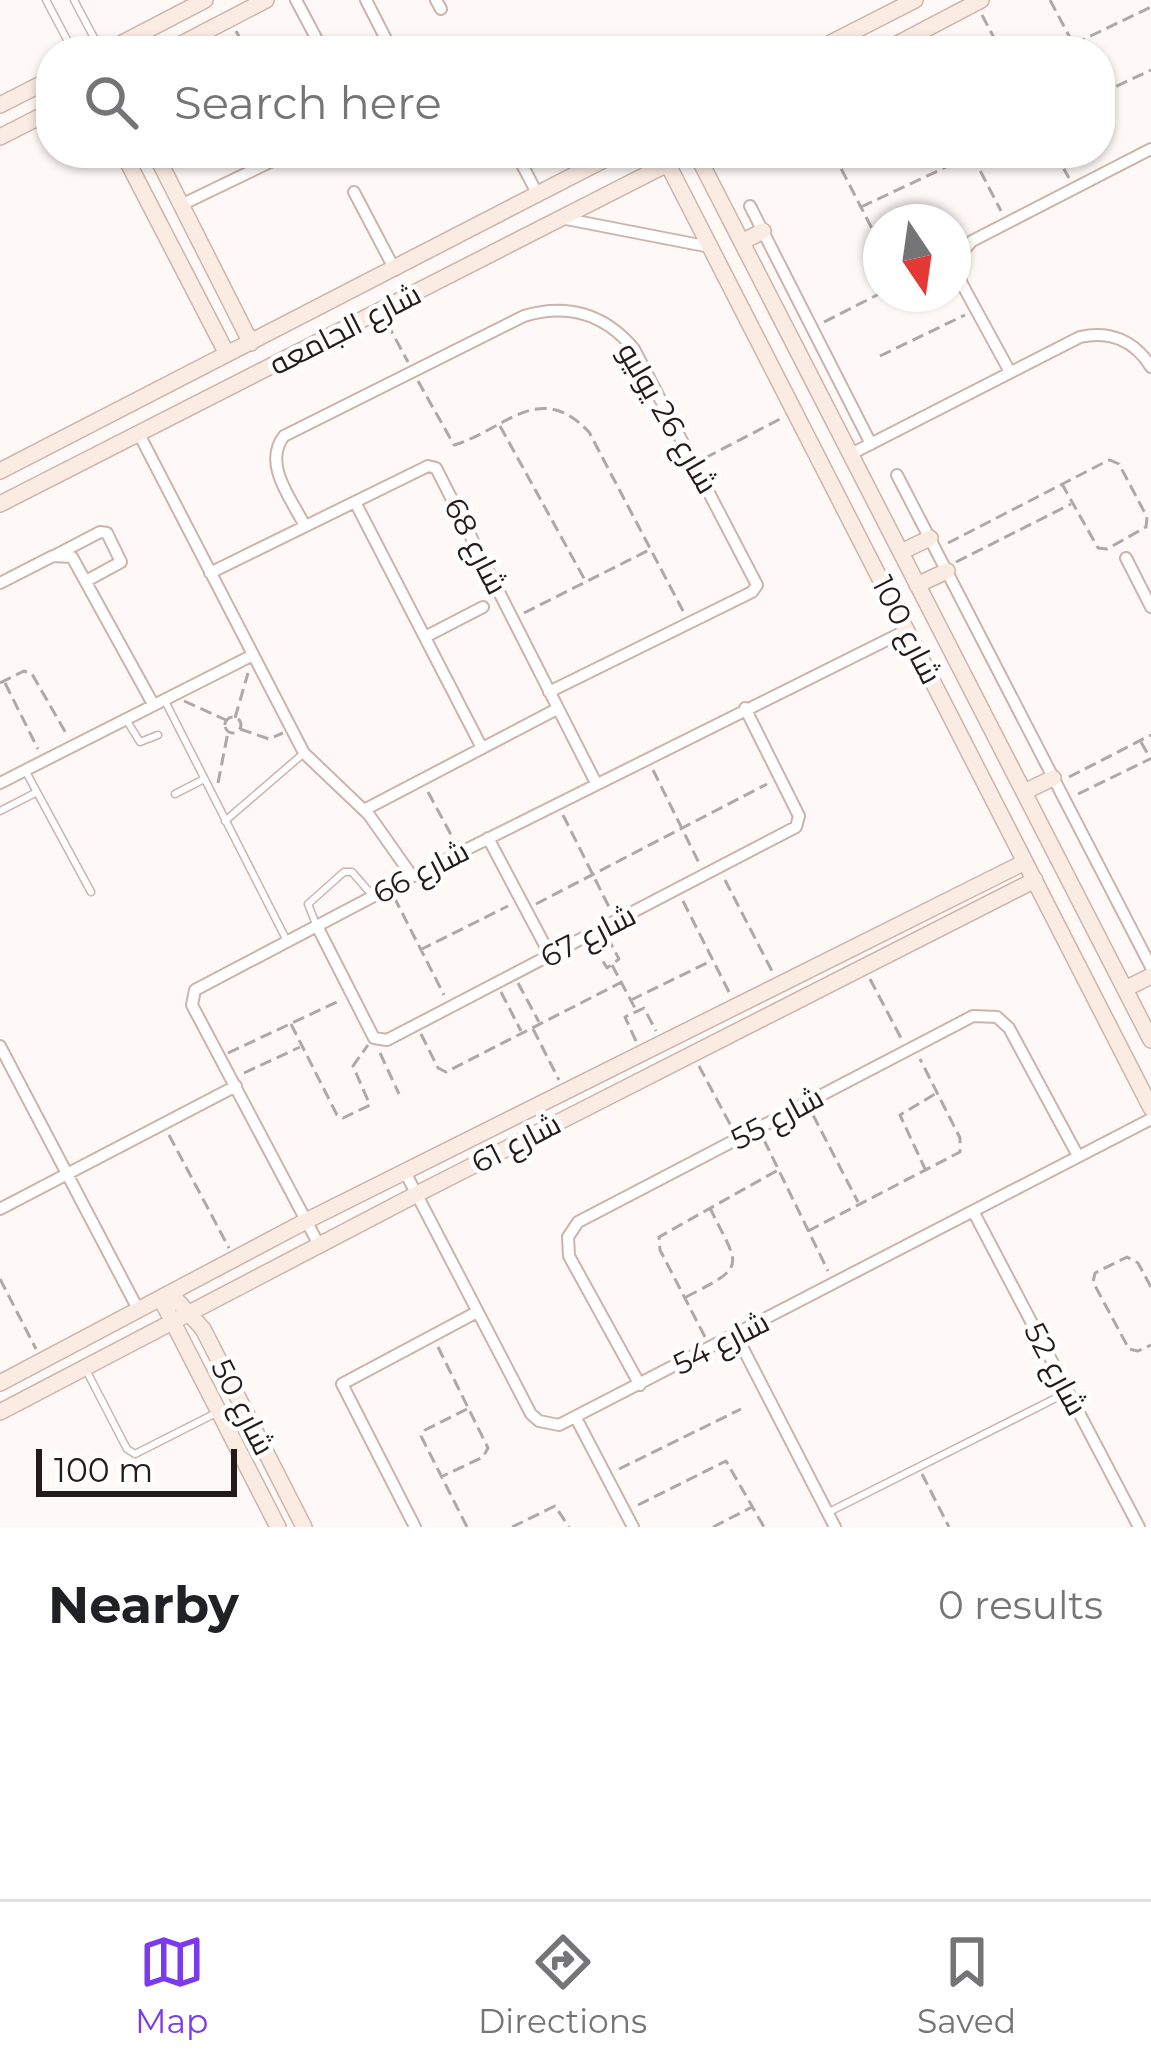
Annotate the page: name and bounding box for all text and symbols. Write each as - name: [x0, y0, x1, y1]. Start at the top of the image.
- search box: [36, 36, 1115, 168]
- icon: search: [78, 69, 144, 135]
- text: Search here: [174, 75, 442, 130]
- north arrow: [863, 204, 971, 312]
- street label: شارع الجامعه: [263, 275, 428, 385]
- street label: شارع 26 يوليو: [608, 336, 726, 501]
- street label: شارع 68: [434, 492, 516, 601]
- street label: شارع 100: [862, 570, 950, 691]
- street label: شارع 66: [367, 832, 476, 914]
- street label: شارع 67: [534, 896, 643, 977]
- street label: شارع 55: [724, 1078, 831, 1160]
- street label: شارع 61: [465, 1105, 568, 1183]
- street label: شارع 54: [667, 1303, 776, 1385]
- street label: شارع 52: [1014, 1316, 1096, 1423]
- street label: شارع 50: [201, 1353, 283, 1462]
- scale bar: [36, 1443, 237, 1496]
- text: 100 m: [54, 1450, 153, 1490]
- text: Nearby: [48, 1574, 239, 1636]
- text: 0 results: [938, 1581, 1103, 1629]
- tab: Map: [135, 1929, 208, 2041]
- tab: Directions: [478, 1929, 647, 2041]
- tab: Saved: [917, 1929, 1016, 2041]

